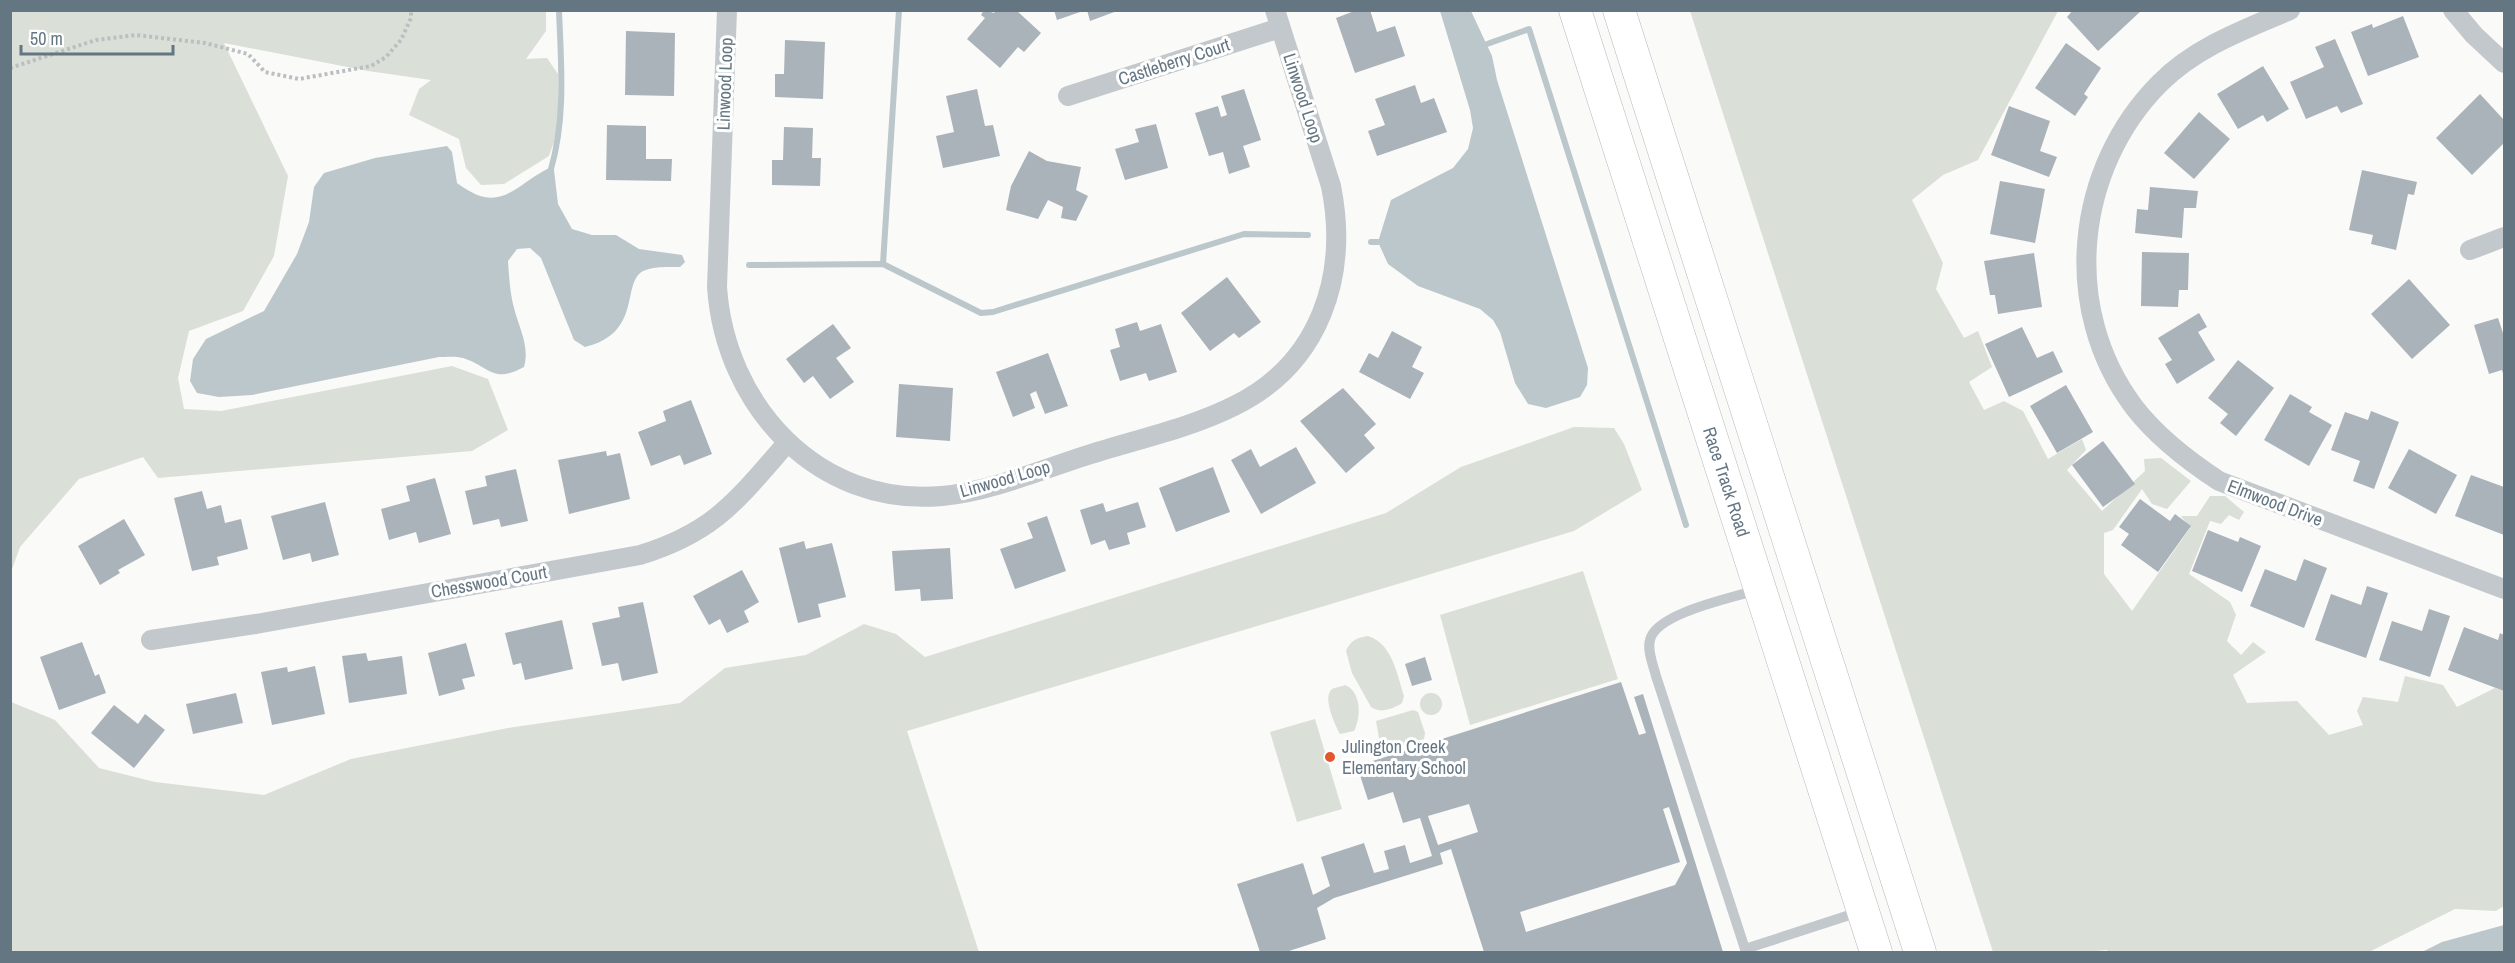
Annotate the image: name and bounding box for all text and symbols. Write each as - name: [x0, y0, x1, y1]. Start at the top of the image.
- scale bar: [21, 18, 172, 56]
- text: 50 m: [30, 26, 63, 51]
- street label: Castleberry Court: [1115, 32, 1233, 91]
- street label: Linwood Loop: [710, 37, 739, 131]
- street label: Linwood Loop: [1277, 50, 1330, 146]
- street label: Race Track Road: [1697, 424, 1756, 540]
- street label: Linwood Loop: [957, 454, 1053, 503]
- street label: Elmwood Drive: [2224, 473, 2326, 532]
- street label: Chesswood Court: [429, 559, 549, 604]
- place label: Julington Creek Elementary School: [1342, 734, 1466, 780]
- marker: Julington Creek Elementary School: [1323, 750, 1337, 764]

